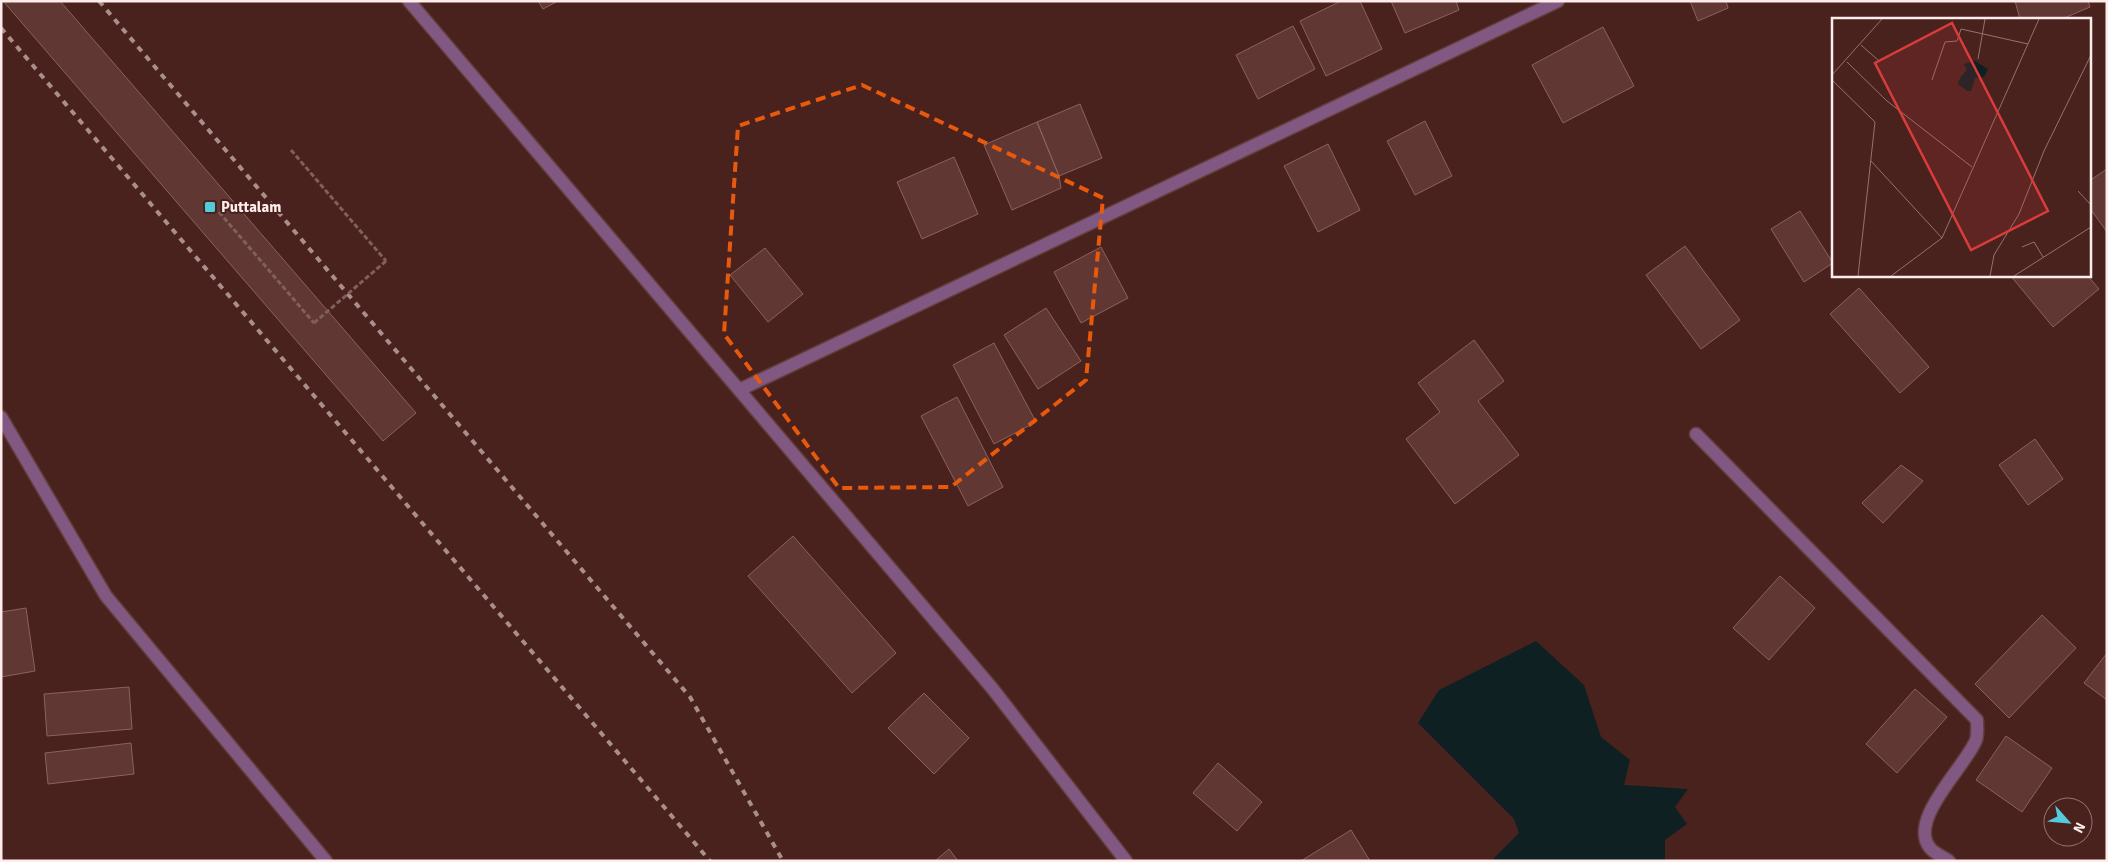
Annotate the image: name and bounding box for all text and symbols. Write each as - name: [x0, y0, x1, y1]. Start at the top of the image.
- inset map: [1832, 18, 2090, 276]
- place label: Puttalam: [221, 198, 281, 216]
- marker: Puttalam: [203, 200, 217, 214]
- north arrow: [2043, 797, 2093, 847]
- text: N: [2069, 819, 2089, 836]

